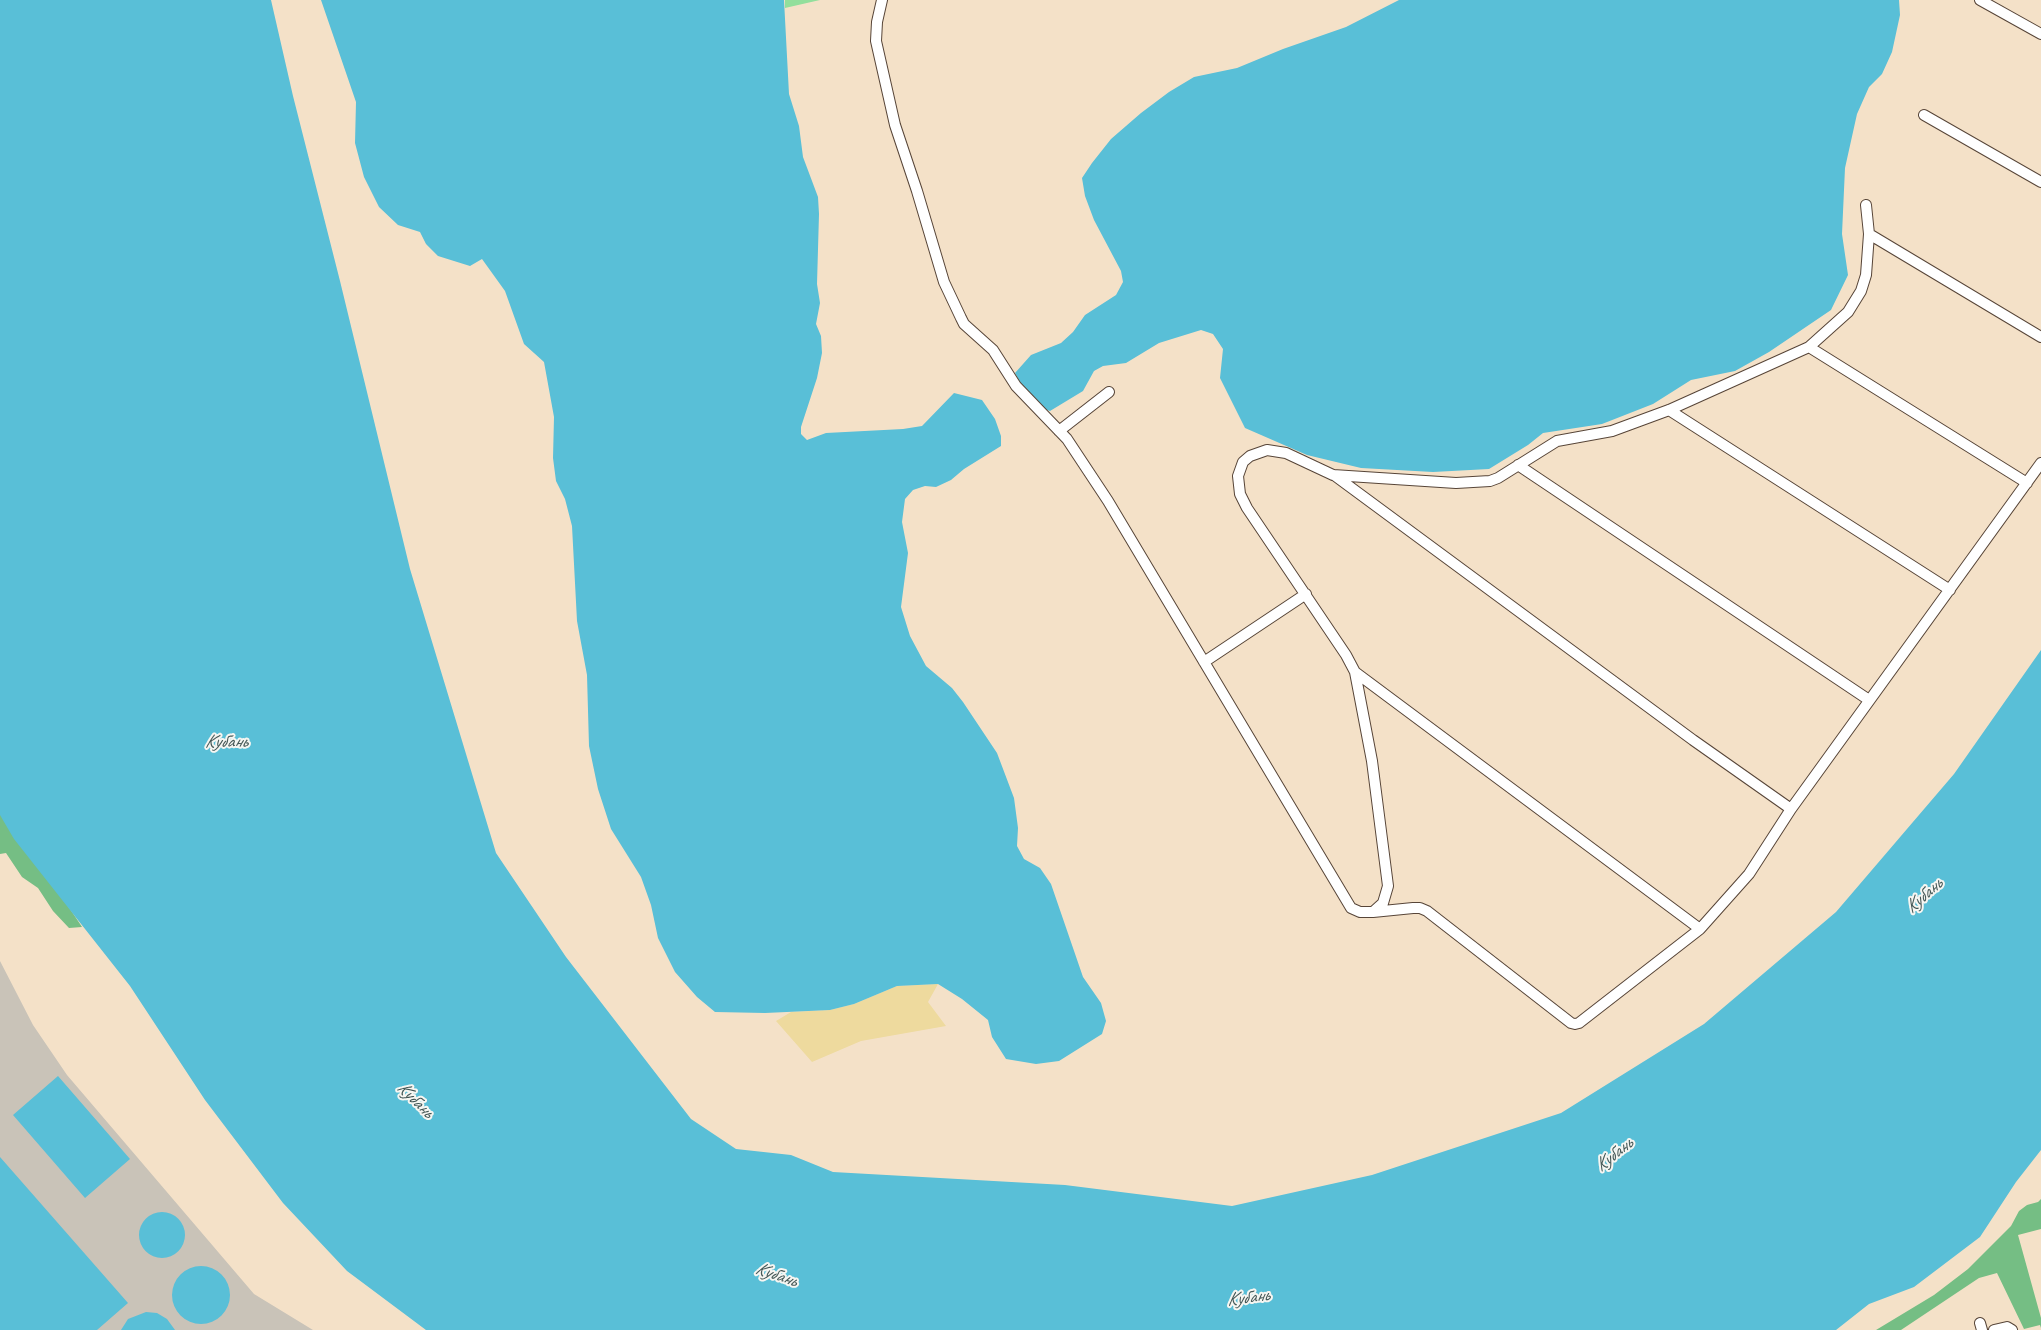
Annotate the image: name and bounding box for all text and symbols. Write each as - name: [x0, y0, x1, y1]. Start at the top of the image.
- water label: Кубань: [205, 731, 247, 753]
- water label: Кубань: [1901, 874, 1947, 918]
- water label: Кубань: [392, 1077, 438, 1123]
- water label: Кубань: [1590, 1133, 1638, 1177]
- water label: Кубань: [752, 1257, 800, 1293]
- water label: Кубань: [1226, 1284, 1270, 1312]

